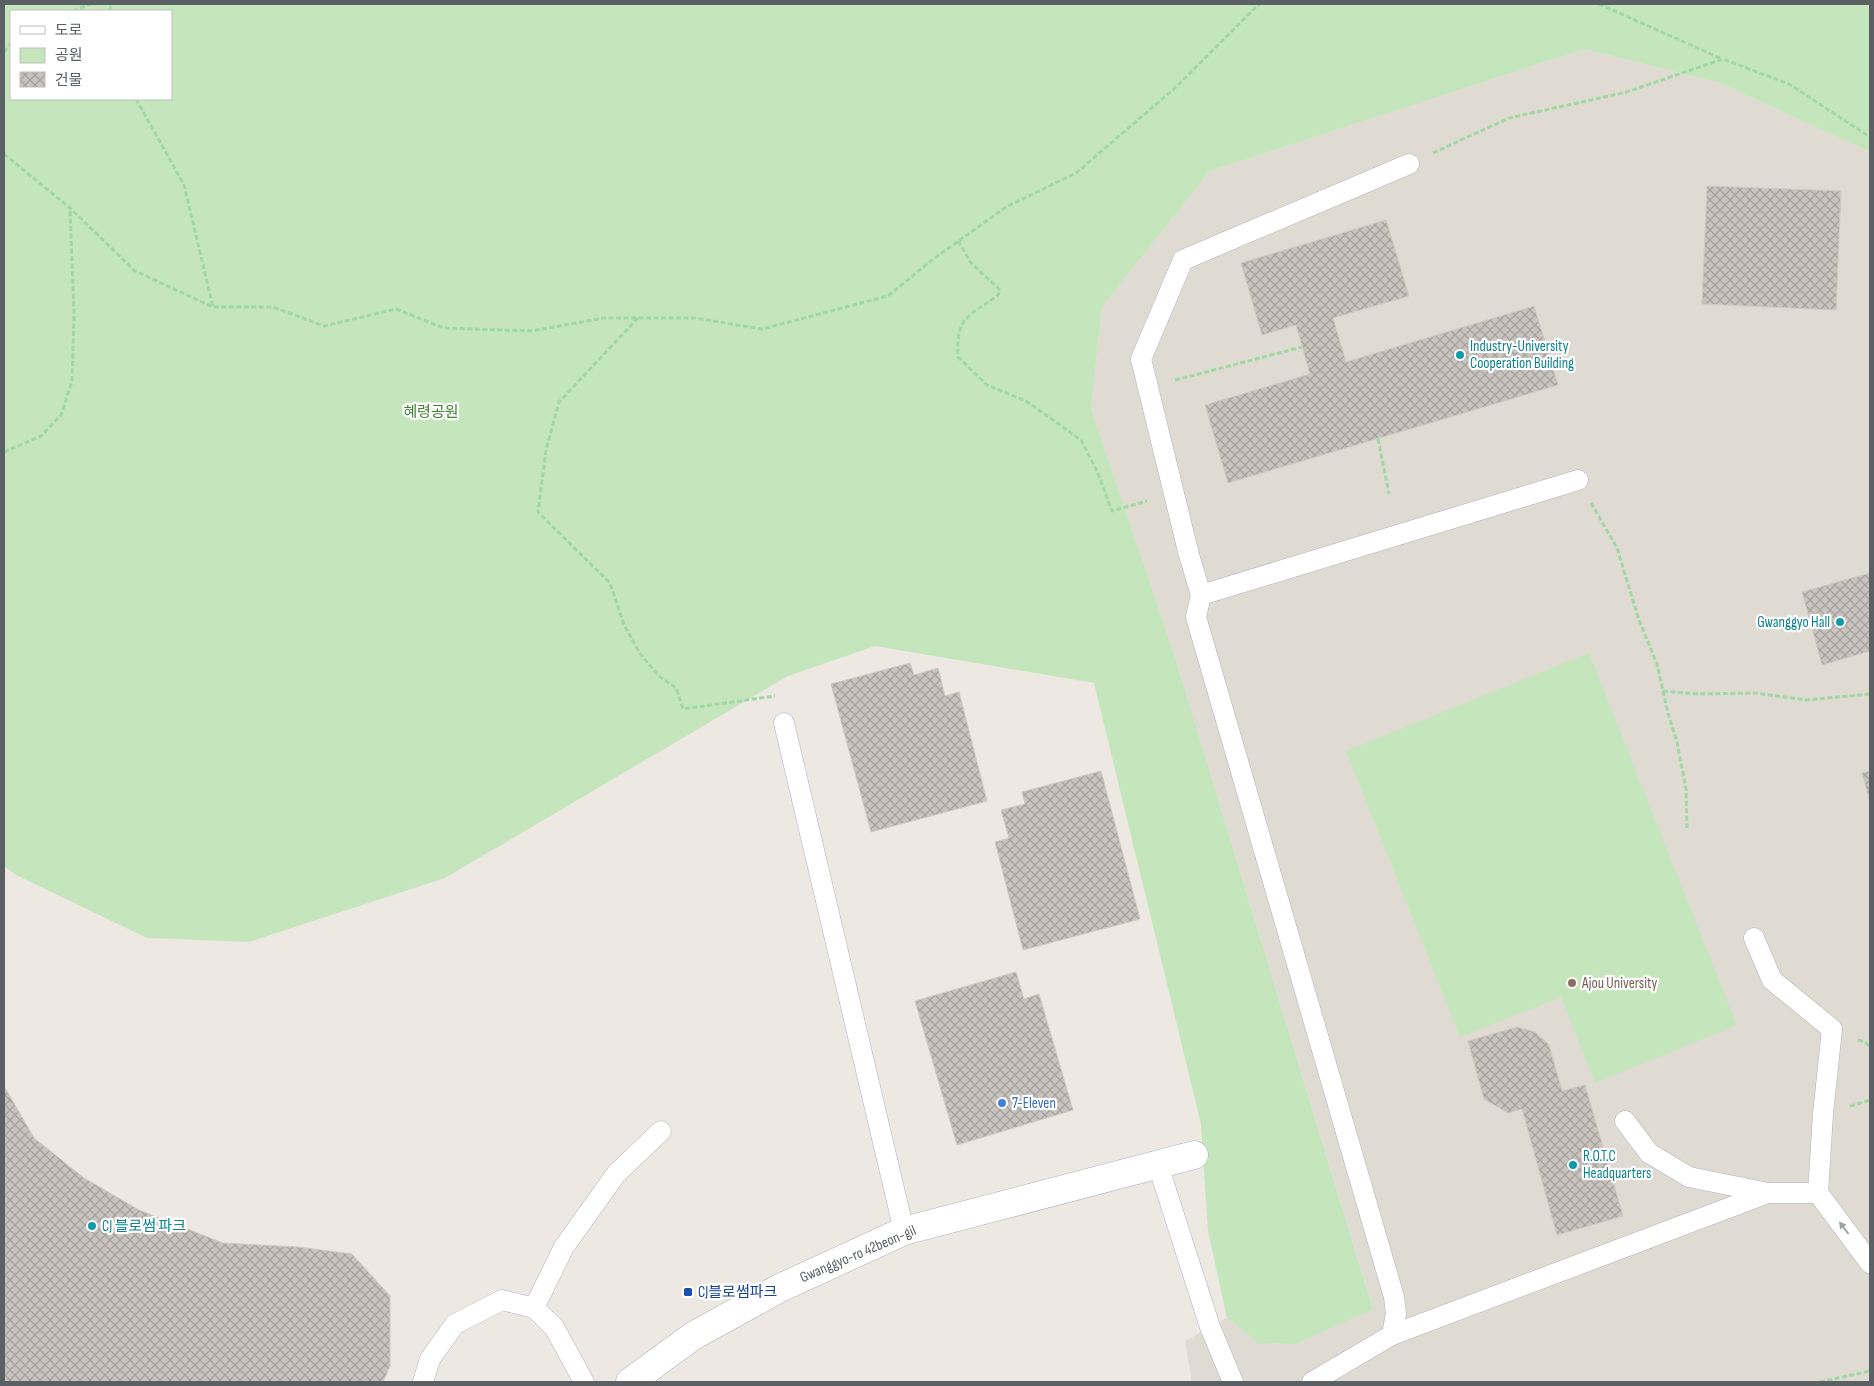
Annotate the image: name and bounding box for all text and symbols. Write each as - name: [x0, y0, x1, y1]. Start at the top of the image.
- legend: [10, 10, 172, 100]
- text: 도로: [55, 21, 83, 40]
- text: 공원: [55, 46, 83, 65]
- text: 건물: [55, 71, 83, 90]
- place label: Industry-University Cooperation Building: [1470, 337, 1574, 373]
- marker: Industry-University Cooperation Building: [1454, 349, 1466, 361]
- park label: 혜령공원: [403, 403, 459, 422]
- place label: Gwanggyo Hall: [1757, 613, 1830, 632]
- marker: Gwanggyo Hall: [1834, 616, 1846, 628]
- place label: Ajou University: [1581, 974, 1658, 993]
- marker: Ajou University: [1566, 977, 1578, 989]
- place label: 7-Eleven: [1012, 1094, 1056, 1113]
- marker: 7-Eleven: [996, 1097, 1008, 1109]
- place label: R.O.T.C Headquarters: [1583, 1147, 1651, 1183]
- marker: R.O.T.C Headquarters: [1567, 1159, 1579, 1171]
- place label: CJ 블로썸 파크: [102, 1217, 186, 1236]
- marker: CJ 블로썸 파크: [86, 1220, 98, 1232]
- street label: Gwanggyo-ro 42beon-gil: [797, 1221, 919, 1287]
- one-way arrow: [1839, 1222, 1850, 1235]
- place label: CJ블로썸파크: [698, 1283, 777, 1302]
- marker: CJ블로썸파크: [682, 1286, 694, 1298]

